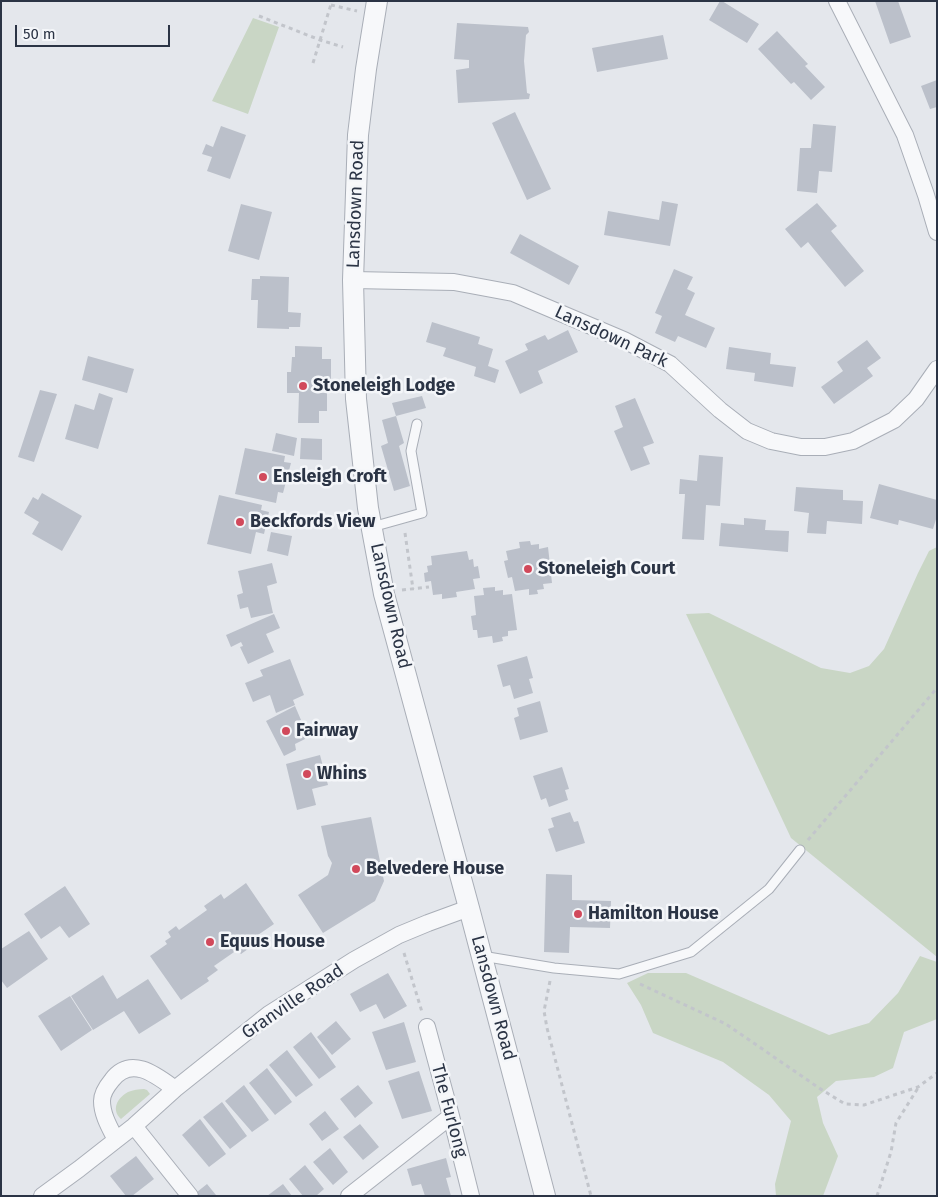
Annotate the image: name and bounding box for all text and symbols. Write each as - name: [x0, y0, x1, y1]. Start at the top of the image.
- scale bar: [18, 15, 172, 47]
- text: 50 m: [23, 25, 56, 43]
- street label: Lansdown Road: [343, 139, 369, 269]
- street label: Lansdown Park: [551, 301, 671, 373]
- place label: Stoneleigh Lodge: [313, 375, 455, 397]
- marker: Stoneleigh Lodge: [297, 380, 309, 392]
- place label: Ensleigh Croft: [273, 466, 387, 488]
- marker: Ensleigh Croft: [257, 471, 269, 483]
- place label: Beckfords View: [250, 511, 376, 533]
- marker: Beckfords View: [234, 516, 246, 528]
- street label: Lansdown Road: [365, 541, 415, 671]
- place label: Stoneleigh Court: [538, 558, 676, 580]
- marker: Stoneleigh Court: [522, 563, 534, 575]
- place label: Fairway: [296, 720, 358, 742]
- marker: Fairway: [280, 725, 292, 737]
- place label: Whins: [317, 763, 367, 785]
- marker: Whins: [301, 768, 313, 780]
- place label: Belvedere House: [366, 858, 504, 880]
- marker: Belvedere House: [350, 863, 362, 875]
- place label: Hamilton House: [588, 903, 719, 925]
- marker: Hamilton House: [572, 908, 584, 920]
- place label: Equus House: [220, 931, 325, 953]
- street label: Lansdown Road: [466, 933, 520, 1063]
- marker: Equus House: [204, 936, 216, 948]
- street label: Granville Road: [238, 960, 348, 1044]
- street label: The Furlong: [426, 1062, 472, 1160]

